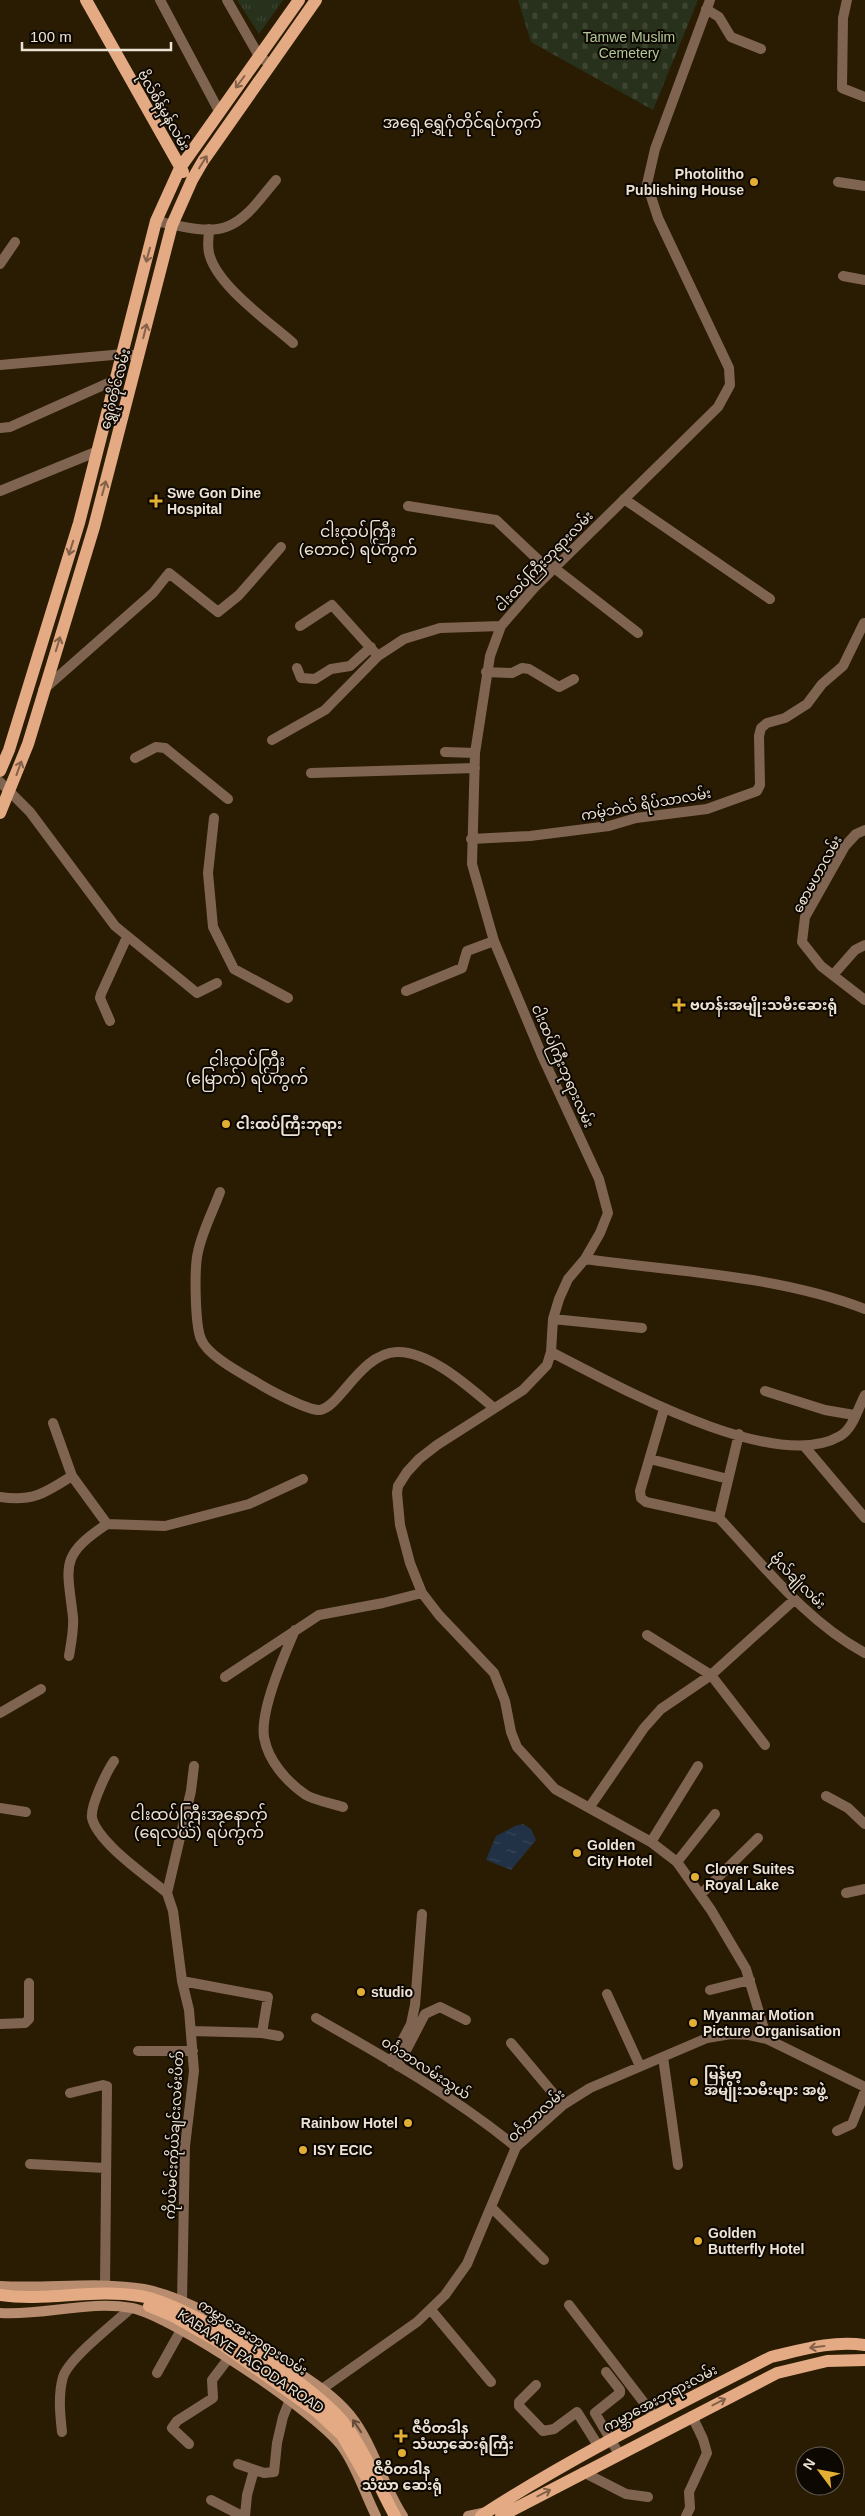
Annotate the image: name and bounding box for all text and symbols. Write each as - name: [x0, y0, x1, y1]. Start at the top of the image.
- scale bar: [22, 20, 171, 52]
- text: 100 m: [30, 28, 72, 45]
- park label: Tamwe Muslim Cemetery: [583, 29, 675, 61]
- street label: ဗိုလ်စိန်မှန်လမ်း: [131, 66, 195, 155]
- one-way arrow: [235, 75, 245, 89]
- district label: အရှေ့ရွှေဂုံတိုင်ရပ်ကွက်: [383, 111, 541, 137]
- one-way arrow: [198, 155, 208, 169]
- place label: Photolitho Publishing House: [626, 166, 744, 198]
- marker: Photolitho Publishing House: [748, 176, 760, 188]
- one-way arrow: [142, 246, 152, 262]
- one-way arrow: [141, 323, 150, 339]
- street label: ရွှေဂုံတိုင်လမ်း: [95, 347, 137, 432]
- one-way arrow: [100, 481, 110, 497]
- place label: Swe Gon Dine Hospital: [167, 485, 261, 517]
- marker: Swe Gon Dine Hospital: [149, 494, 163, 508]
- street label: ငါးထပ်ကြီးဘုရားလမ်း: [490, 506, 599, 617]
- district label: ငါးထပ်ကြီး (တောင်) ရပ်ကွက်: [299, 520, 417, 563]
- one-way arrow: [66, 539, 76, 555]
- one-way arrow: [53, 636, 63, 652]
- one-way arrow: [15, 761, 24, 776]
- street label: ကမ့်ဘဲလ် ရိပ်သာလမ်း: [579, 783, 713, 827]
- street label: စောမဟာလမ်း: [787, 831, 845, 916]
- place label: ဗဟန်းအမျိုးသမီးဆေးရုံ: [690, 995, 837, 1017]
- marker: ဗဟန်းအမျိုးသမီးဆေးရုံ: [672, 998, 686, 1012]
- street label: ငါးထပ်ကြီးဘုရားလမ်း: [525, 1001, 599, 1132]
- district label: ငါးထပ်ကြီး (မြောက်) ရပ်ကွက်: [186, 1049, 308, 1092]
- place label: ငါးထပ်ကြီးဘုရား: [236, 1114, 342, 1136]
- marker: ငါးထပ်ကြီးဘုရား: [220, 1118, 232, 1130]
- street label: ဗိုလ်ချိုလမ်း: [764, 1548, 831, 1615]
- district label: ငါးထပ်ကြီးအနောက် (ရေလယ်) ရပ်ကွက်: [130, 1803, 268, 1846]
- place label: Golden City Hotel: [587, 1837, 652, 1869]
- marker: Golden City Hotel: [571, 1847, 583, 1859]
- place label: Clover Suites Royal Lake: [705, 1861, 795, 1893]
- marker: Clover Suites Royal Lake: [689, 1871, 701, 1883]
- place label: studio: [371, 1984, 413, 2000]
- marker: studio: [355, 1986, 367, 1998]
- place label: Myanmar Motion Picture Organisation: [703, 2007, 841, 2039]
- marker: Myanmar Motion Picture Organisation: [687, 2017, 699, 2029]
- street label: ဝင်္ဂဘာလမ်းသွယ်: [377, 2032, 474, 2105]
- street label: ကိုယ်မင်းကိုယ်ချင်းလမ်းပိတ်: [160, 2050, 190, 2220]
- place label: မြန်မာ့ အမျိုးသမီးများ အဖွဲ့: [704, 2064, 828, 2102]
- marker: မြန်မာ့ အမျိုးသမီးများ အဖွဲ့: [688, 2076, 700, 2088]
- street label: ဝင်္ဂဘာလမ်း: [503, 2084, 568, 2145]
- place label: Rainbow Hotel: [301, 2115, 398, 2131]
- marker: Rainbow Hotel: [402, 2117, 414, 2129]
- place label: ISY ECIC: [313, 2142, 373, 2158]
- marker: ISY ECIC: [297, 2144, 309, 2156]
- place label: Golden Butterfly Hotel: [708, 2225, 804, 2257]
- marker: Golden Butterfly Hotel: [692, 2235, 704, 2247]
- street label: ကမ္ဘာအေးဘုရားလမ်း: [193, 2294, 312, 2382]
- street label: KABA AYE PAGODA ROAD: [175, 2306, 327, 2416]
- one-way arrow: [810, 2342, 826, 2352]
- street label: ကမ္ဘာအေးဘုရားလမ်း: [599, 2359, 722, 2438]
- one-way arrow: [712, 2397, 727, 2407]
- place label: ဇီဝိတဒါန သံဃာ့ဆေးရုံကြီး: [412, 2418, 514, 2456]
- one-way arrow: [352, 2419, 362, 2433]
- marker: ဇီဝိတဒါန သံဃာ့ဆေးရုံကြီး: [394, 2429, 408, 2443]
- north arrow: [795, 2446, 845, 2496]
- marker: ဇီဝိတဒါန သံဃာ ဆေးရုံ: [396, 2447, 408, 2459]
- text: N: [800, 2456, 818, 2473]
- place label: ဇီဝိတဒါန သံဃာ ဆေးရုံ: [362, 2459, 442, 2497]
- one-way arrow: [536, 2488, 551, 2497]

